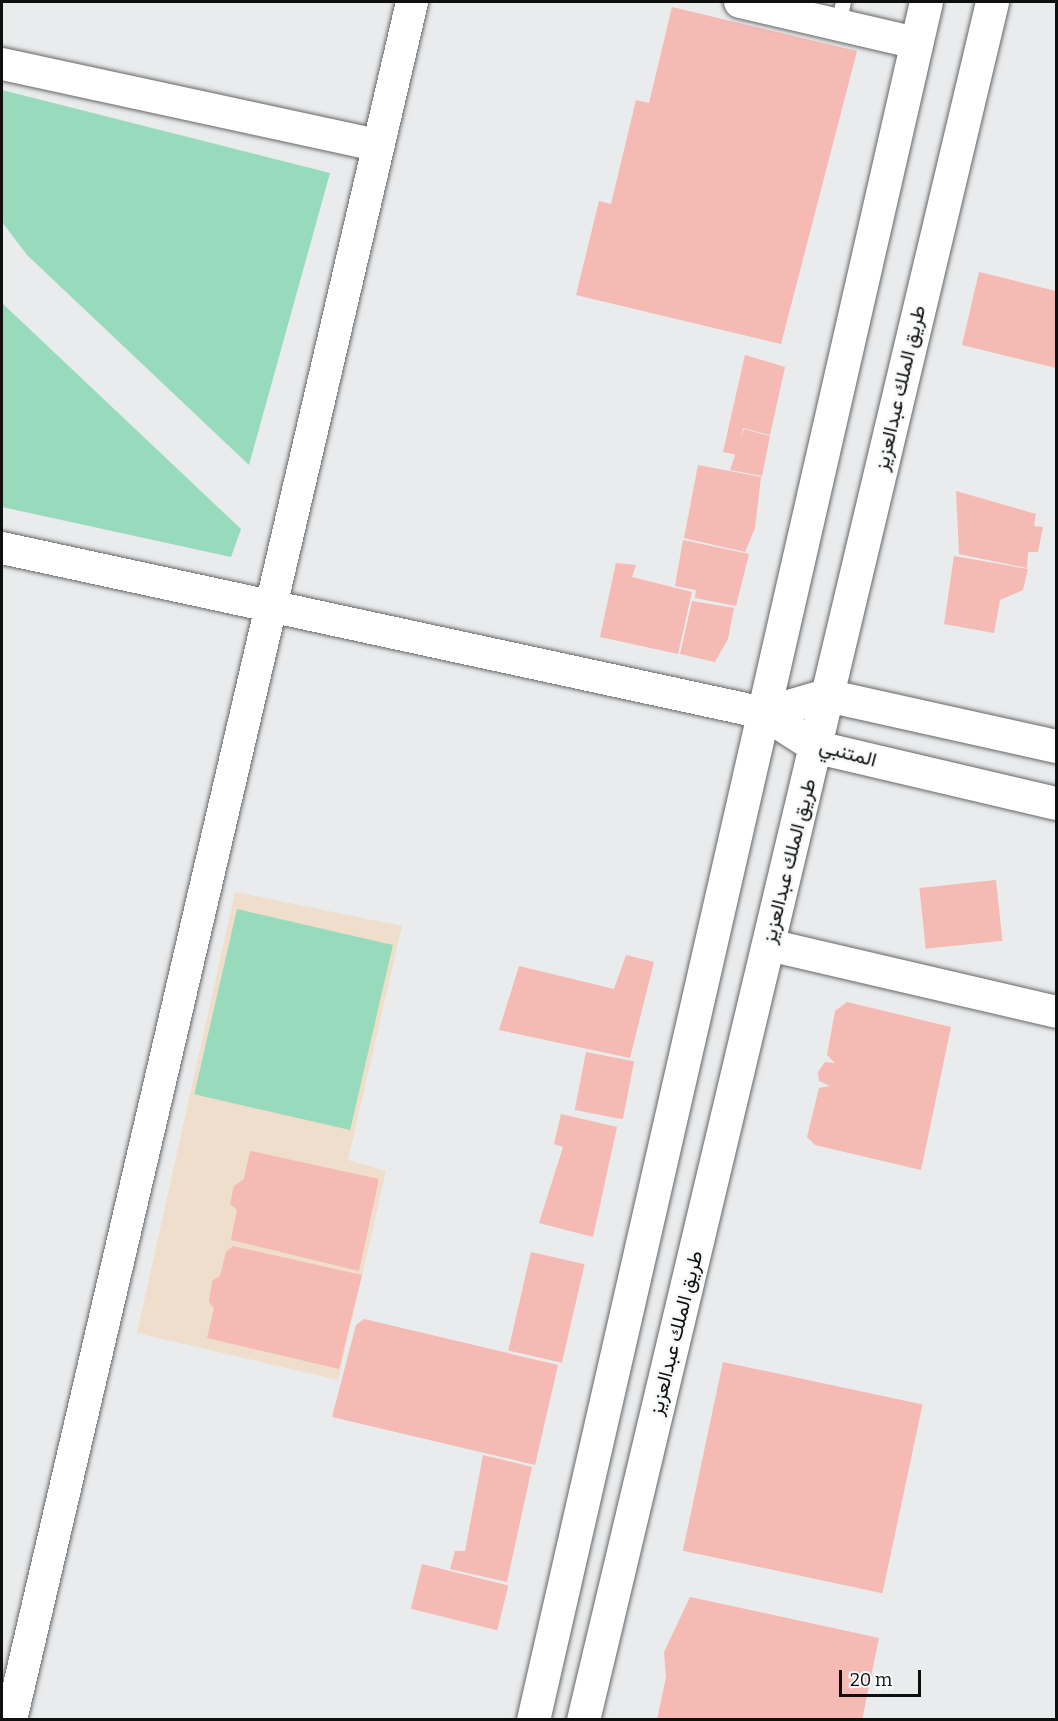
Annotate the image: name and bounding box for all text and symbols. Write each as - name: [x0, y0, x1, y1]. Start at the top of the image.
- street label: طريق الملك عبدالعزيز: [869, 303, 931, 473]
- street label: المتنبي: [817, 734, 879, 772]
- street label: طريق الملك عبدالعزيز: [757, 776, 821, 946]
- street label: طريق الملك عبدالعزيز: [644, 1248, 708, 1418]
- scale bar: [842, 1658, 924, 1696]
- text: 20 m: [850, 1669, 892, 1691]

